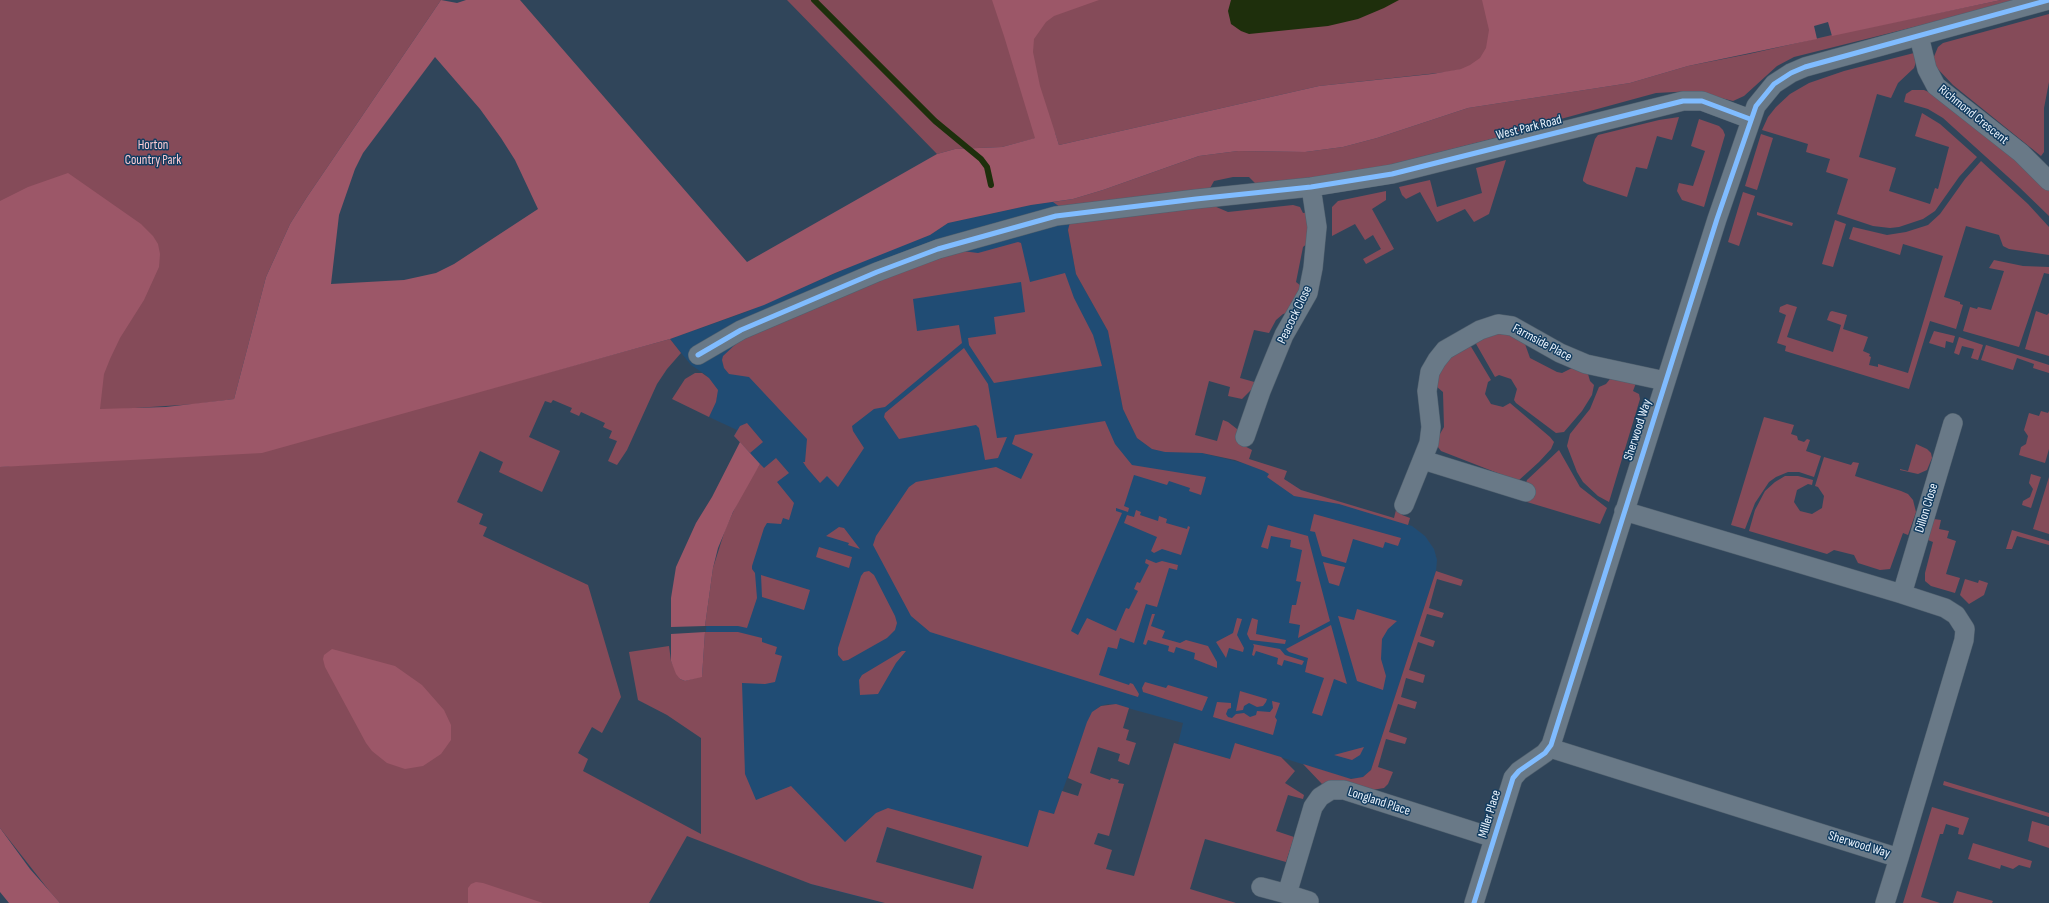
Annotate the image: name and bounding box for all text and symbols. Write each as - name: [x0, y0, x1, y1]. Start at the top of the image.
- street label: Richmond Crescent: [1935, 82, 2011, 148]
- street label: West Park Road: [1495, 112, 1563, 144]
- park label: Horton Country Park: [125, 138, 181, 169]
- street label: Peacock Close: [1274, 283, 1316, 347]
- street label: Farmside Place: [1510, 321, 1574, 365]
- street label: Sherwood Way: [1621, 397, 1655, 463]
- street label: Dillon Close: [1912, 481, 1942, 535]
- street label: Longland Place: [1346, 785, 1412, 819]
- street label: Miller Place: [1475, 788, 1505, 840]
- street label: Sherwood Way: [1826, 828, 1892, 862]

